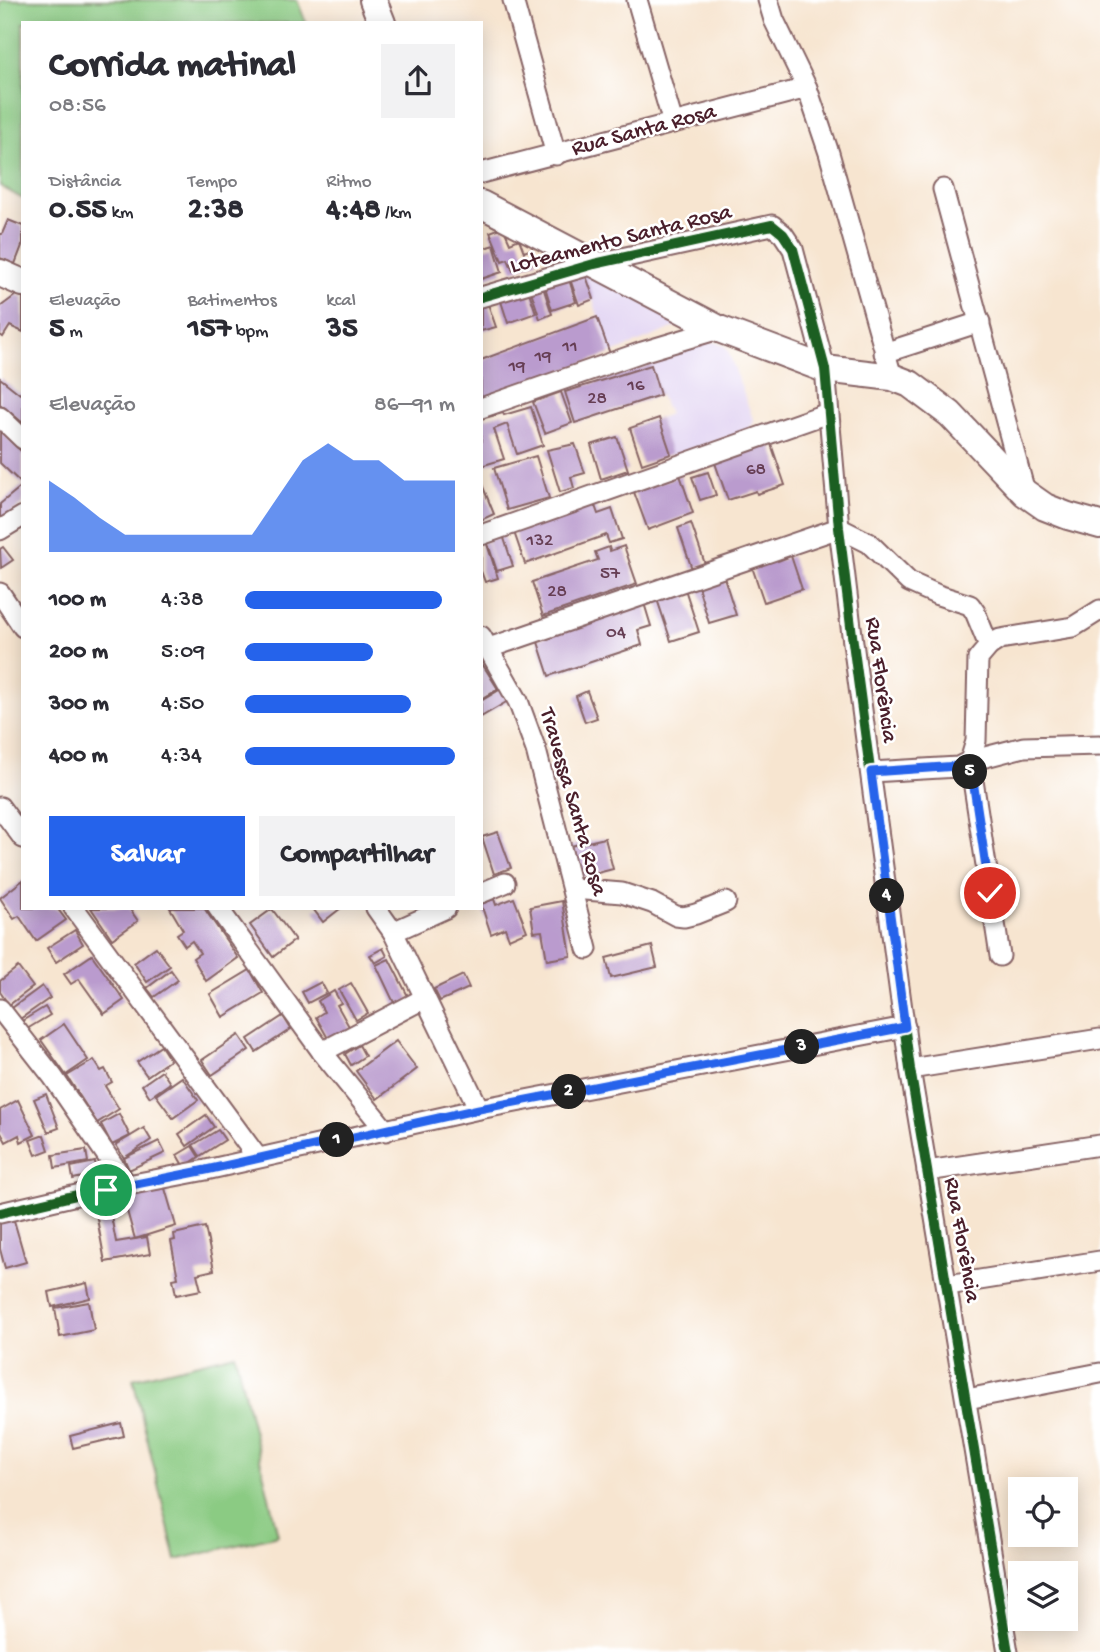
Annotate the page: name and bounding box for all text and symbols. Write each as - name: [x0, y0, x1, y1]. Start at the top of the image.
- button: share: [381, 44, 455, 118]
- text: Corrida matinal: [49, 45, 296, 89]
- text: 08:56: [49, 93, 106, 120]
- street label: Rua Santa Rosa: [569, 98, 720, 163]
- text: Distância: [49, 171, 121, 194]
- text: Tempo: [188, 171, 237, 194]
- text: Ritmo: [326, 171, 372, 194]
- text: 0.55: [49, 194, 107, 229]
- text: 2:38: [188, 194, 244, 229]
- text: 4:48: [326, 194, 381, 229]
- street label: Loteamento Santa Rosa: [507, 199, 736, 281]
- text: km: [107, 202, 133, 225]
- text: /km: [381, 202, 412, 225]
- text: Elevação: [49, 290, 121, 313]
- text: Batimentos: [188, 290, 277, 313]
- text: kcal: [326, 290, 356, 313]
- text: 5: [49, 313, 65, 348]
- text: 157: [188, 313, 231, 348]
- text: 35: [326, 313, 358, 348]
- text: m: [65, 321, 83, 344]
- text: bpm: [231, 321, 269, 344]
- house number: 11: [561, 336, 578, 359]
- house number: 19: [533, 346, 552, 369]
- house number: 19: [507, 356, 526, 379]
- house number: 16: [626, 375, 645, 398]
- house number: 28: [587, 388, 607, 411]
- text: Elevação: [49, 392, 136, 419]
- text: 86–91 m: [374, 392, 455, 419]
- house number: 68: [746, 459, 766, 482]
- house number: 132: [526, 530, 553, 553]
- house number: 57: [600, 563, 621, 586]
- house number: 28: [547, 581, 567, 604]
- text: 100 m: [49, 587, 106, 614]
- text: 4:38: [161, 587, 204, 614]
- street label: Rua Florência: [858, 616, 902, 746]
- house number: 04: [606, 622, 626, 645]
- text: 200 m: [49, 639, 108, 666]
- text: 5:09: [161, 639, 205, 666]
- text: 300 m: [49, 691, 109, 718]
- text: 4:50: [161, 691, 204, 718]
- street label: Travessa Santa Rosa: [532, 703, 612, 900]
- text: 400 m: [49, 743, 108, 770]
- text: 4:34: [161, 743, 202, 770]
- pin: 5: [953, 754, 988, 790]
- text: 5: [965, 760, 975, 783]
- button: Salvar: [49, 816, 245, 896]
- button: Compartilhar: [259, 816, 455, 896]
- pin: [960, 863, 1020, 923]
- icon: check: [971, 874, 1009, 912]
- pin: 4: [870, 878, 904, 914]
- text: 4: [882, 884, 891, 907]
- pin: 3: [784, 1030, 820, 1064]
- text: 3: [797, 1035, 806, 1058]
- pin: 2: [552, 1074, 586, 1110]
- text: 2: [564, 1080, 573, 1103]
- pin: 1: [320, 1122, 354, 1158]
- text: 1: [333, 1128, 340, 1151]
- pin: [76, 1160, 136, 1220]
- icon: arrive: [87, 1171, 125, 1209]
- street label: Rua Florência: [937, 1175, 985, 1306]
- map controls: [1008, 1477, 1078, 1631]
- button: locate: [1008, 1477, 1078, 1547]
- button: layers: [1008, 1561, 1078, 1631]

